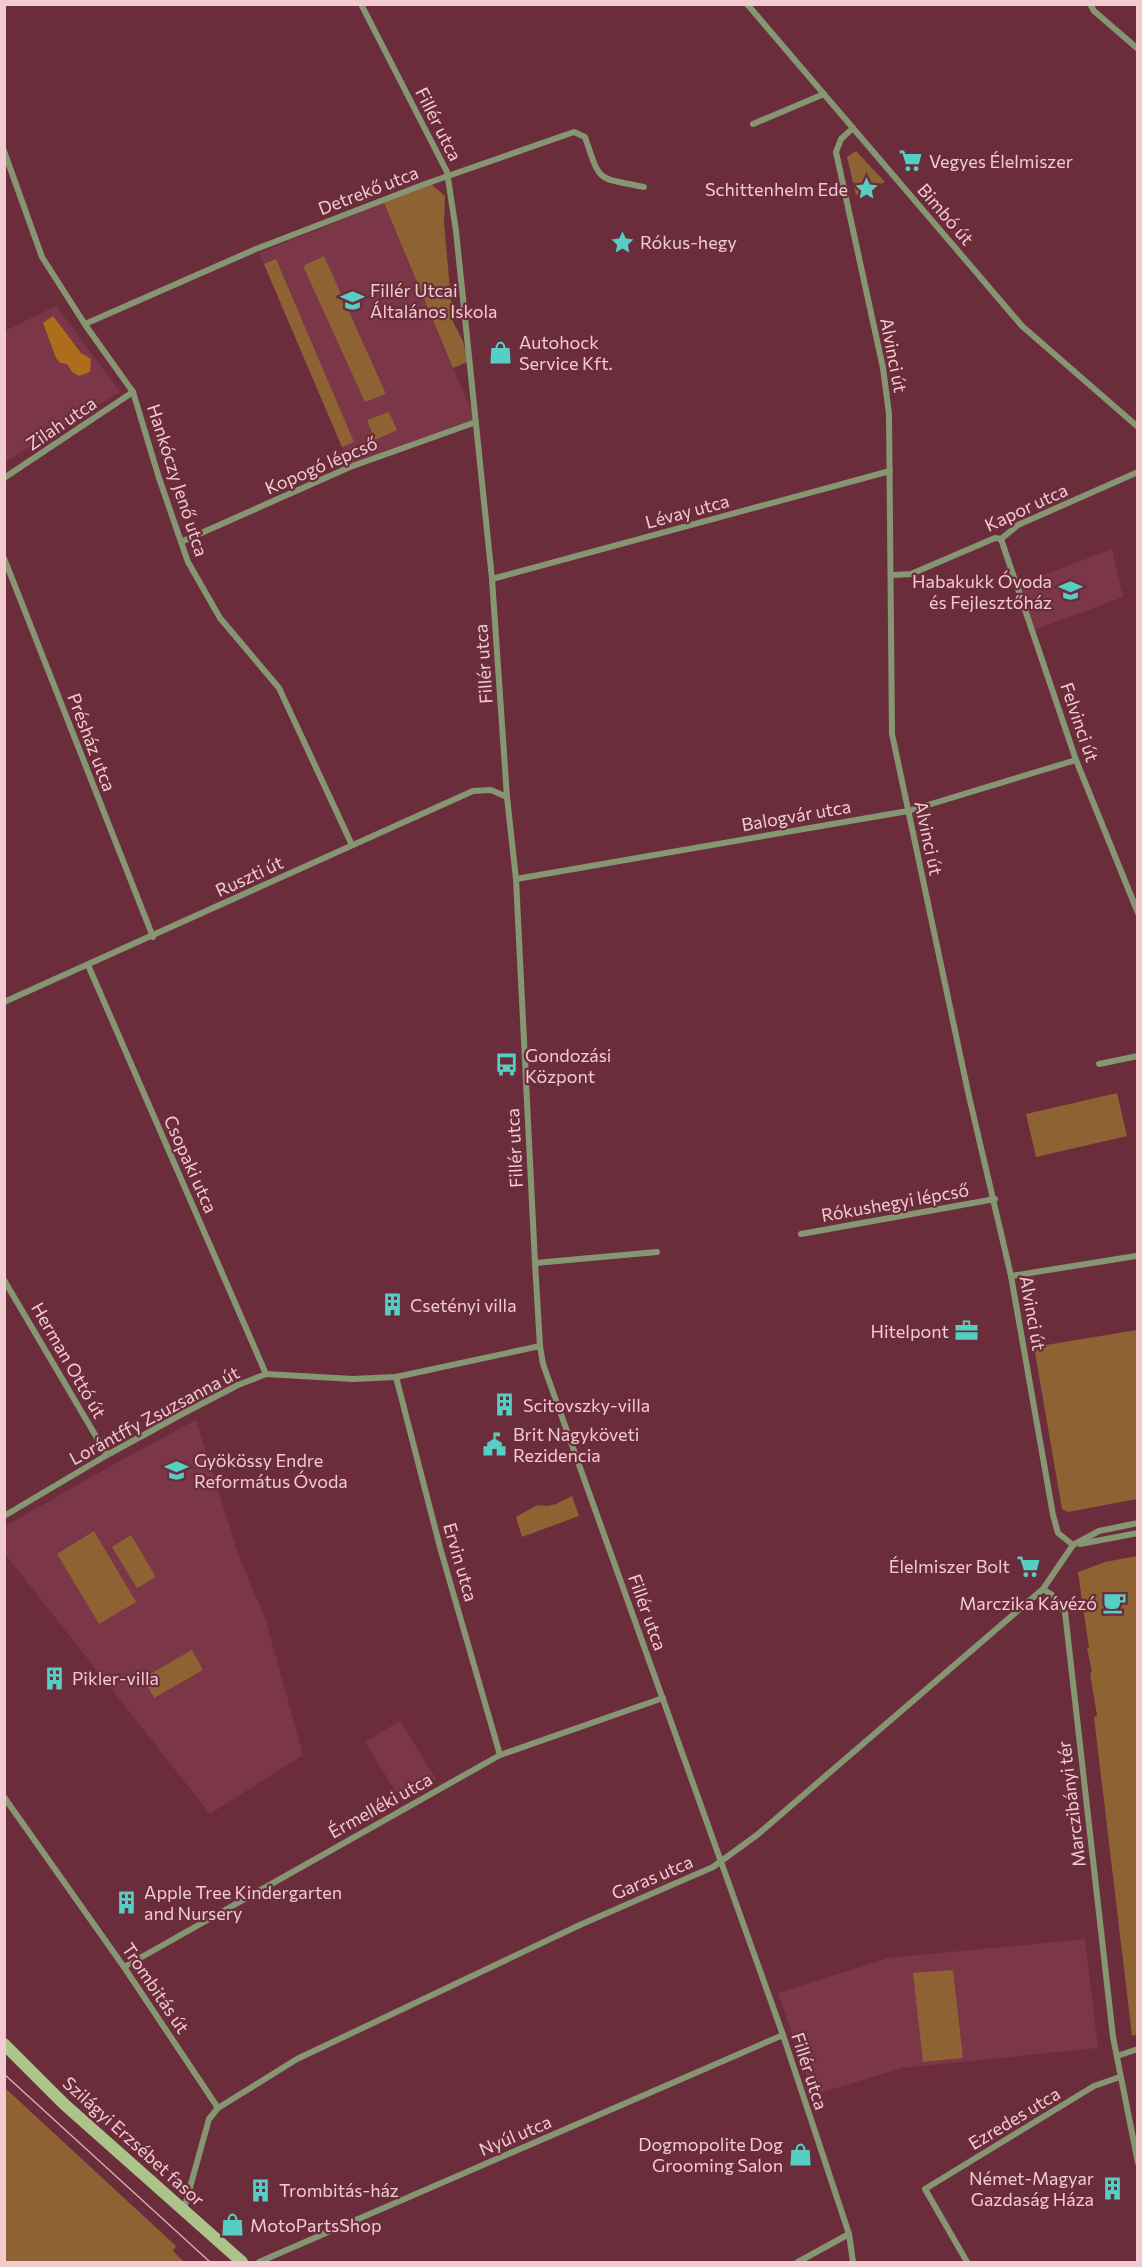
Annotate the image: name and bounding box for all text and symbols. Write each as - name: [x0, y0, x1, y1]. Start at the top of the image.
- street label: Fillér utca: [411, 83, 467, 165]
- supermarket icon: Vegyes Élelmiszer: [898, 148, 924, 174]
- place label: Vegyes Élelmiszer: [929, 150, 1073, 172]
- street label: Detrekő utca: [315, 161, 421, 219]
- place icon: Schittenhelm Ede: [853, 176, 879, 202]
- place label: Schittenhelm Ede: [705, 178, 848, 200]
- street label: Bimbó út: [913, 179, 979, 249]
- place icon: Rókus-hegy: [609, 229, 635, 255]
- place label: Rókus-hegy: [640, 231, 737, 253]
- place label: Fillér Utcai Általános Iskola: [370, 279, 498, 322]
- school or university icon: Fillér Utcai Általános Iskola: [339, 287, 365, 313]
- street label: Alvinci út: [876, 316, 912, 394]
- place label: Autohock Service Kft.: [519, 331, 613, 374]
- shop icon: Autohock Service Kft.: [488, 339, 514, 365]
- street label: Zilah utca: [22, 391, 100, 455]
- street label: Hankóczy Jenő utca: [143, 401, 213, 559]
- street label: Kopogó lépcső: [262, 431, 381, 499]
- street label: Kapor utca: [981, 478, 1071, 536]
- street label: Lévay utca: [643, 489, 731, 533]
- place label: Habakukk Óvoda és Fejlesztőház: [912, 570, 1052, 613]
- school or university icon: Habakukk Óvoda és Fejlesztőház: [1057, 578, 1083, 604]
- street label: Fillér utca: [469, 623, 497, 705]
- street label: Felvinci út: [1056, 679, 1104, 765]
- street label: Présház utca: [63, 690, 121, 794]
- street label: Balogvár utca: [740, 795, 852, 835]
- street label: Alvinci út: [910, 799, 948, 877]
- street label: Ruszti út: [212, 851, 286, 901]
- place label: Gondozási Központ: [525, 1044, 611, 1087]
- bus stop icon: Gondozási Központ: [494, 1052, 520, 1078]
- street label: Fillér utca: [501, 1108, 527, 1188]
- street label: Csopaki utca: [160, 1112, 222, 1216]
- street label: Rókushegyi lépcső: [819, 1178, 971, 1226]
- street label: Alvinci út: [1016, 1274, 1050, 1352]
- building icon: Csetényi villa: [379, 1292, 405, 1318]
- place label: Csetényi villa: [410, 1294, 517, 1316]
- street label: Herman Ottó út: [27, 1298, 111, 1422]
- office icon: Hitelpont: [954, 1318, 980, 1344]
- place label: Hitelpont: [870, 1320, 949, 1342]
- street label: Lorántffy Zsuzsanna út: [65, 1361, 243, 1469]
- building icon: Scitovszky-villa: [492, 1392, 518, 1418]
- place label: Scitovszky-villa: [523, 1394, 650, 1416]
- place label: Brit Nagyköveti Rezidencia: [513, 1423, 639, 1466]
- public building icon: Brit Nagyköveti Rezidencia: [482, 1431, 508, 1457]
- place label: Gyökössy Endre Református Óvoda: [194, 1449, 348, 1492]
- school or university icon: Gyökössy Endre Református Óvoda: [163, 1457, 189, 1483]
- street label: Ervin utca: [439, 1520, 483, 1604]
- supermarket icon: Élelmiszer Bolt: [1015, 1553, 1041, 1579]
- place label: Élelmiszer Bolt: [889, 1555, 1010, 1577]
- street label: Fillér utca: [624, 1571, 672, 1653]
- cafe icon: Marczika Kávézó: [1102, 1590, 1128, 1616]
- place label: Marczika Kávézó: [959, 1592, 1097, 1614]
- building icon: Pikler-villa: [41, 1665, 67, 1691]
- place label: Pikler-villa: [72, 1667, 159, 1689]
- street label: Marczibányi tér: [1052, 1740, 1090, 1868]
- street label: Érmelléki utca: [324, 1767, 436, 1843]
- street label: Garas utca: [608, 1850, 696, 1904]
- place label: Apple Tree Kindergarten and Nursery: [144, 1881, 342, 1924]
- building icon: Apple Tree Kindergarten and Nursery: [113, 1889, 139, 1915]
- street label: Trombitás út: [118, 1939, 194, 2037]
- street label: Fillér utca: [787, 2030, 833, 2112]
- street label: Szilágyi Erzsébet fasor: [59, 2072, 209, 2210]
- street label: Ezredes utca: [964, 2082, 1064, 2154]
- street label: Nyúl utca: [475, 2110, 555, 2160]
- place label: Dogmopolite Dog Grooming Salon: [638, 2133, 783, 2176]
- shop icon: Dogmopolite Dog Grooming Salon: [788, 2141, 814, 2167]
- place label: Német-Magyar Gazdaság Háza: [969, 2167, 1094, 2210]
- building icon: Német-Magyar Gazdaság Háza: [1099, 2175, 1125, 2201]
- building icon: Trombitás-ház: [248, 2177, 274, 2203]
- place label: Trombitás-ház: [279, 2179, 399, 2201]
- shop icon: MotoPartsShop: [219, 2212, 245, 2238]
- place label: MotoPartsShop: [250, 2214, 382, 2236]

